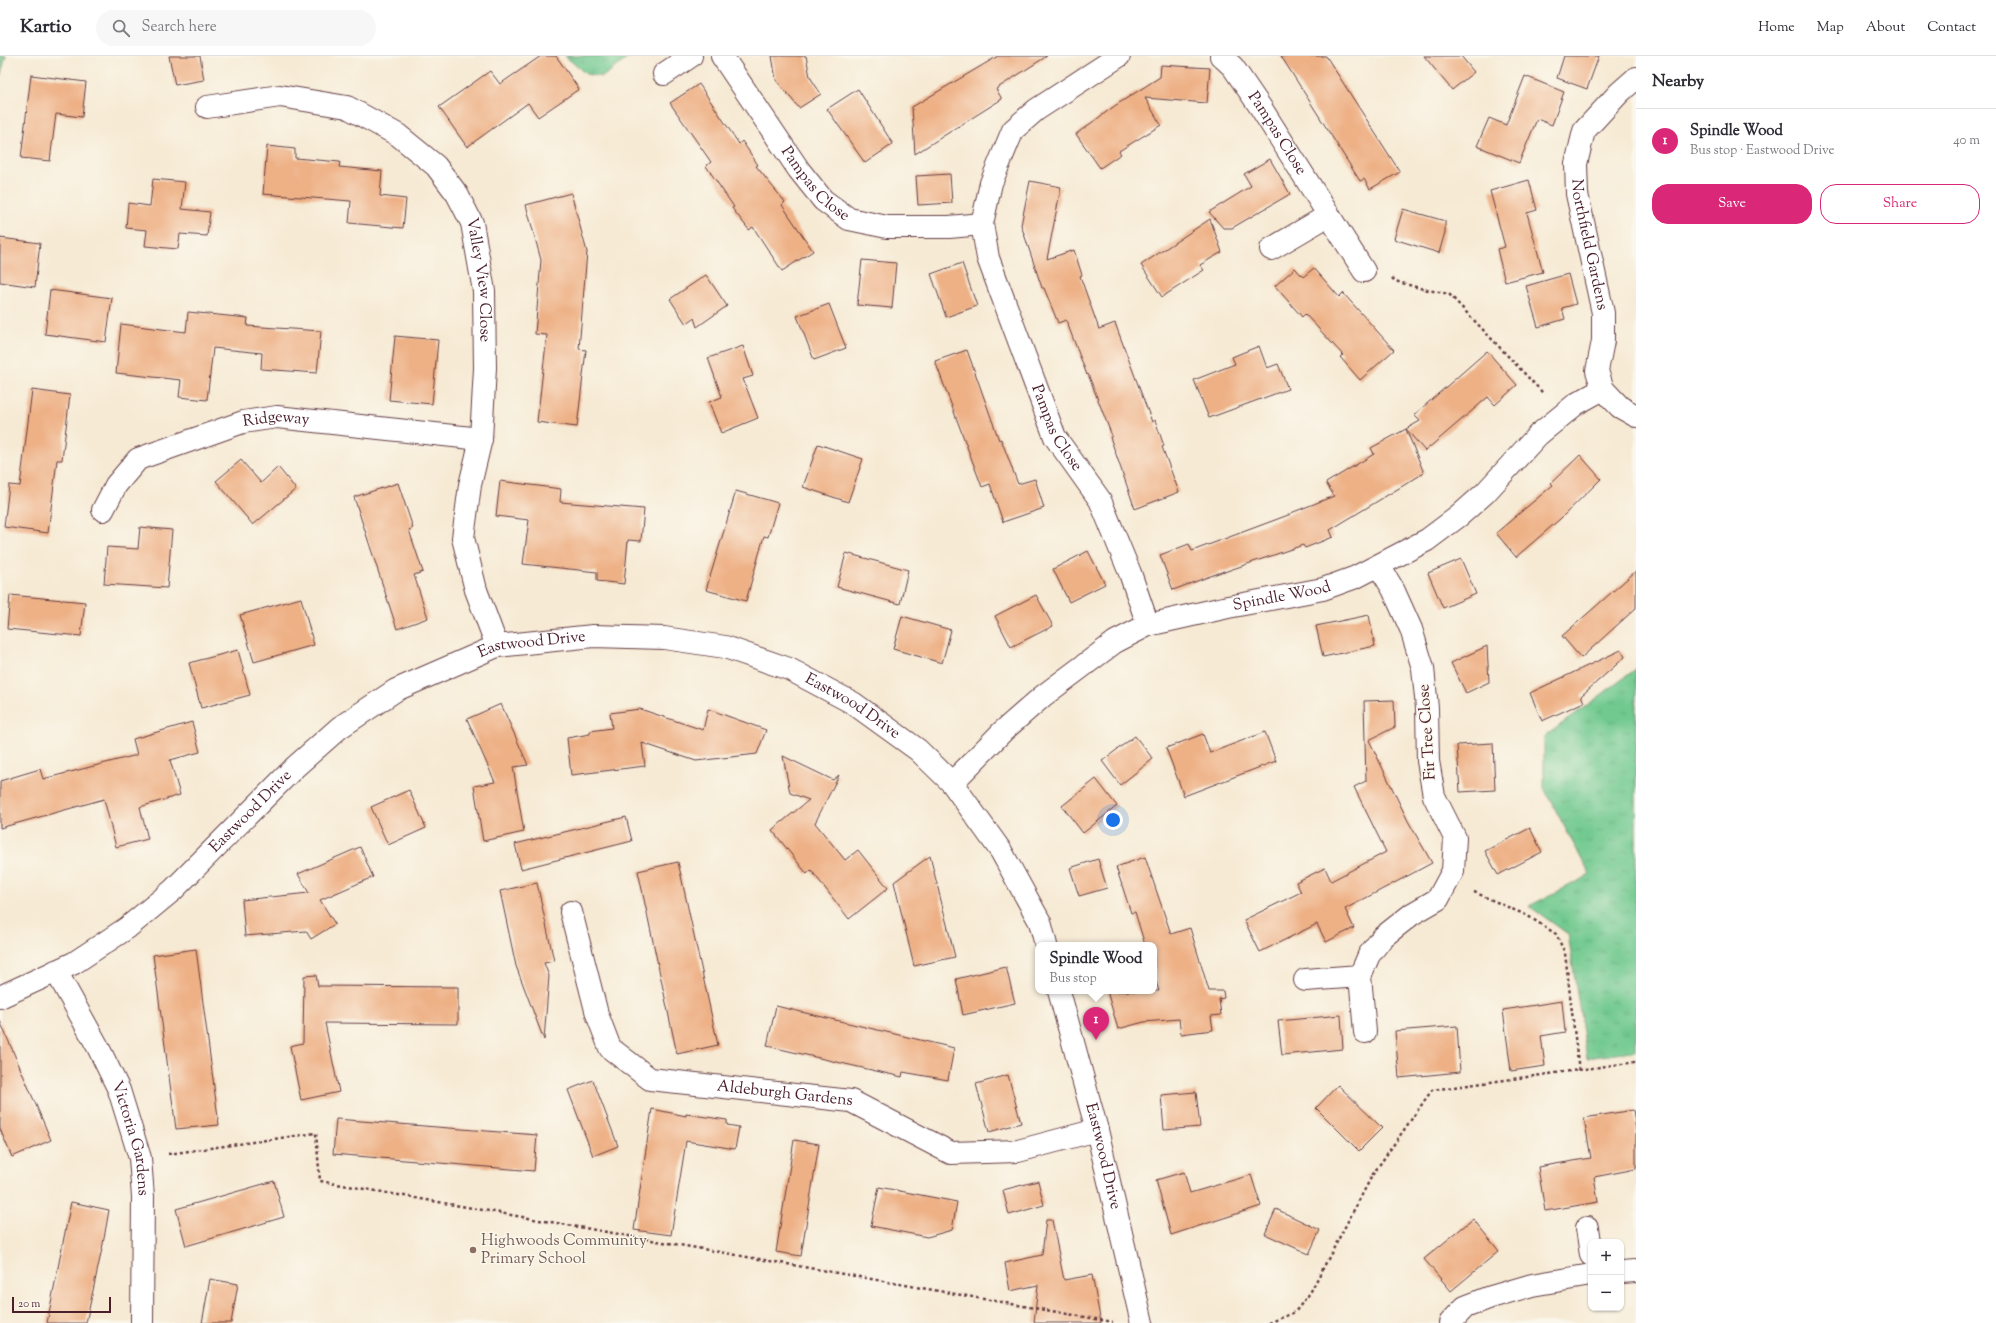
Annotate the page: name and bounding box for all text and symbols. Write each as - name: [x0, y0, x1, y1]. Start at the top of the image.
- search box: [96, 10, 376, 46]
- text: Kartio: [20, 14, 72, 41]
- icon: search: [110, 17, 132, 39]
- text: Search here: [142, 17, 217, 38]
- text: Home: [1758, 18, 1795, 38]
- text: Map: [1817, 18, 1844, 38]
- text: About: [1866, 18, 1905, 38]
- text: Contact: [1927, 18, 1976, 38]
- text: Nearby: [1652, 70, 1704, 94]
- street label: Pampas Close: [1242, 87, 1312, 180]
- text: Spindle Wood: [1690, 121, 1783, 142]
- text: 1: [1663, 132, 1667, 150]
- text: 40 m: [1953, 132, 1980, 150]
- street label: Pampas Close: [775, 142, 854, 227]
- text: Bus stop · Eastwood Drive: [1690, 142, 1834, 160]
- street label: Northfield Gardens: [1565, 179, 1614, 312]
- button: Save: [1652, 184, 1812, 224]
- button: Share: [1820, 184, 1980, 224]
- street label: Valley View Close: [460, 216, 496, 342]
- street label: Pampas Close: [1025, 381, 1088, 476]
- street label: Ridgeway: [241, 405, 311, 433]
- street label: Spindle Wood: [1231, 576, 1334, 617]
- street label: Eastwood Drive: [474, 625, 587, 664]
- street label: Eastwood Drive: [801, 668, 905, 745]
- street label: Fir Tree Close: [1413, 683, 1443, 781]
- street label: Eastwood Drive: [204, 765, 297, 858]
- your location: [1103, 810, 1123, 830]
- popup: [1035, 942, 1157, 994]
- text: Spindle Wood: [1049, 949, 1143, 970]
- text: Bus stop: [1049, 970, 1097, 988]
- pin: 1: [1083, 1007, 1109, 1040]
- street label: Aldeburgh Gardens: [716, 1075, 854, 1113]
- street label: Victoria Gardens: [105, 1077, 154, 1197]
- street label: Eastwood Drive: [1079, 1100, 1127, 1212]
- place label: Highwoods Community Primary School: [481, 1230, 647, 1271]
- map controls: [1588, 1239, 1624, 1311]
- button: +: [1588, 1239, 1624, 1275]
- marker: Highwoods Community Primary School: [468, 1245, 478, 1255]
- button: −: [1588, 1275, 1624, 1311]
- scale bar: [12, 1295, 111, 1314]
- text: 20 m: [18, 1296, 40, 1312]

